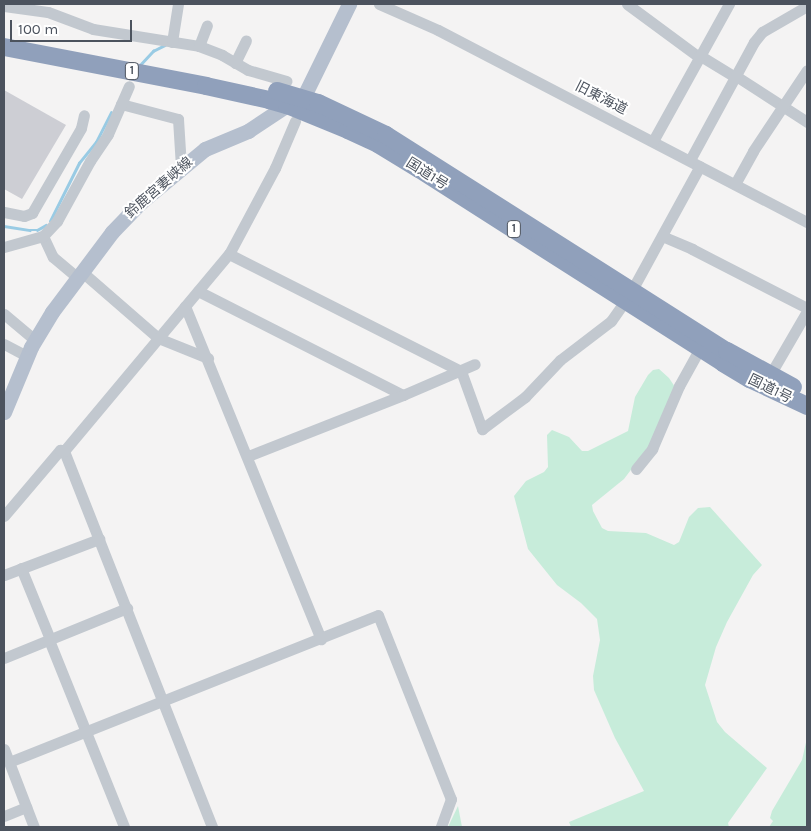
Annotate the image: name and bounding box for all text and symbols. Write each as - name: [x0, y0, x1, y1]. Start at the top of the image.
- scale bar: [12, 10, 135, 42]
- text: 100 m: [18, 20, 58, 38]
- road number: 1: [124, 61, 140, 80]
- street label: 旧東海道: [572, 78, 630, 118]
- street label: 鈴鹿宮妻峡線: [122, 154, 196, 222]
- street label: 国道1号: [403, 155, 451, 193]
- road number: 1: [506, 220, 522, 238]
- street label: 国道1号: [745, 371, 795, 407]

